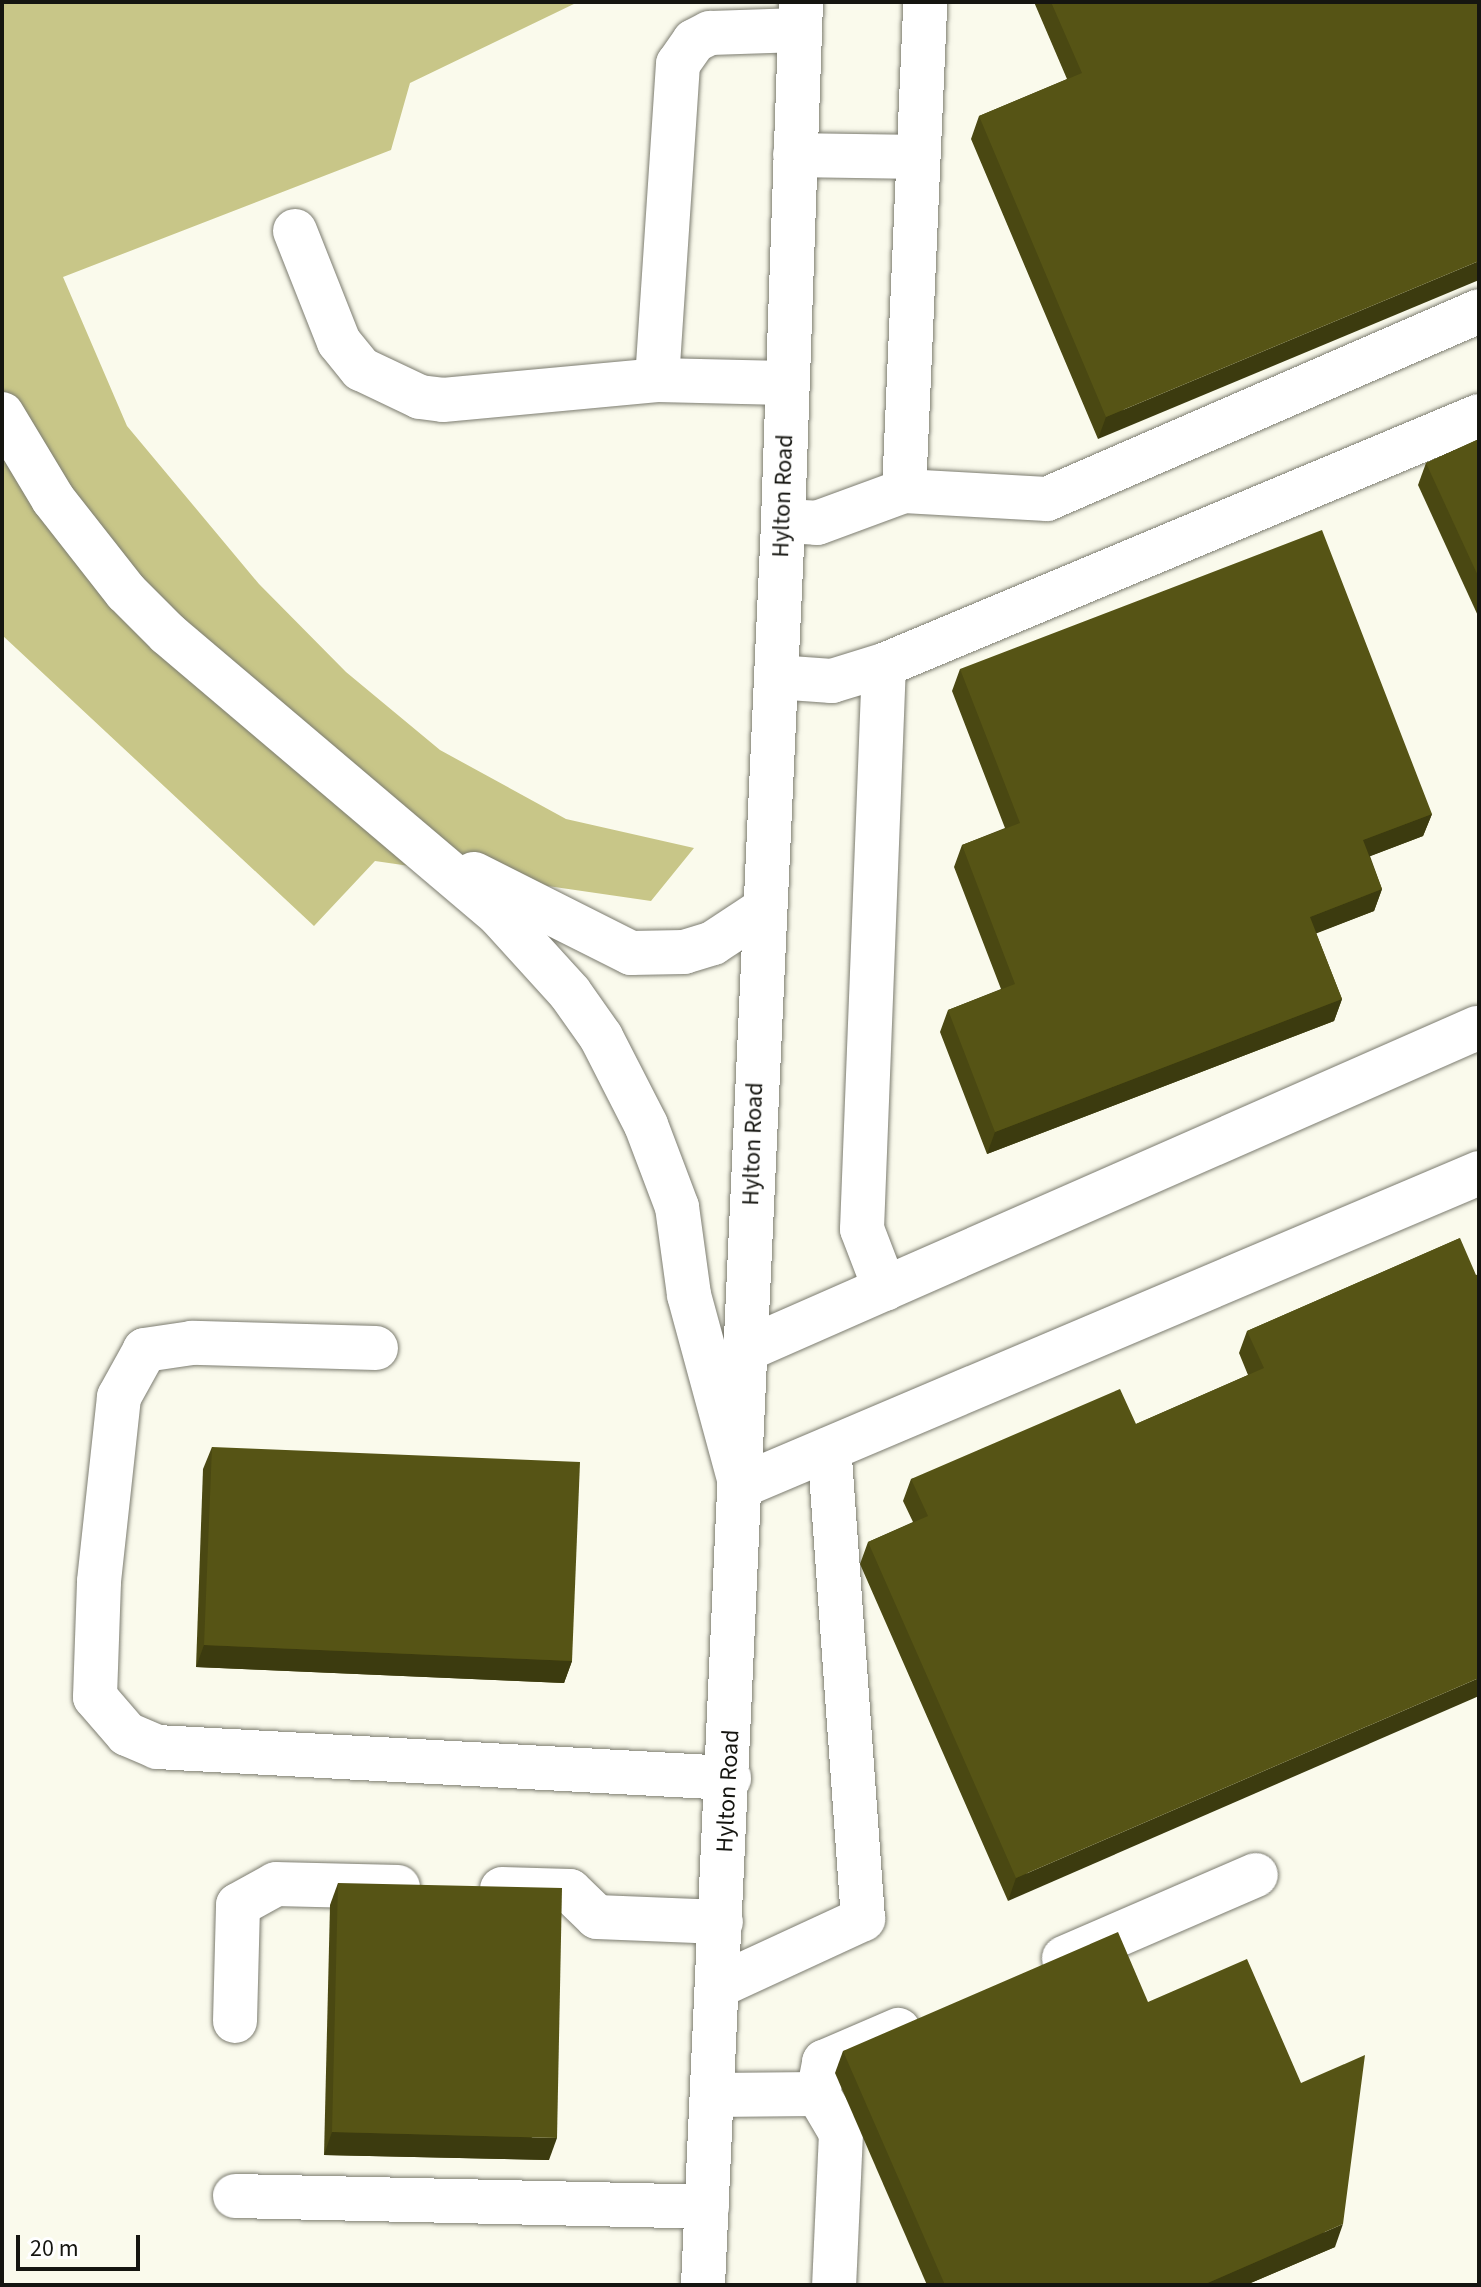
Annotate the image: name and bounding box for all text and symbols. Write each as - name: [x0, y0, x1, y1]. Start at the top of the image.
- street label: Hylton Road: [766, 434, 800, 558]
- street label: Hylton Road: [736, 1082, 770, 1206]
- street label: Hylton Road: [710, 1729, 746, 1853]
- scale bar: [20, 2219, 144, 2269]
- text: 20 m: [30, 2231, 79, 2266]

